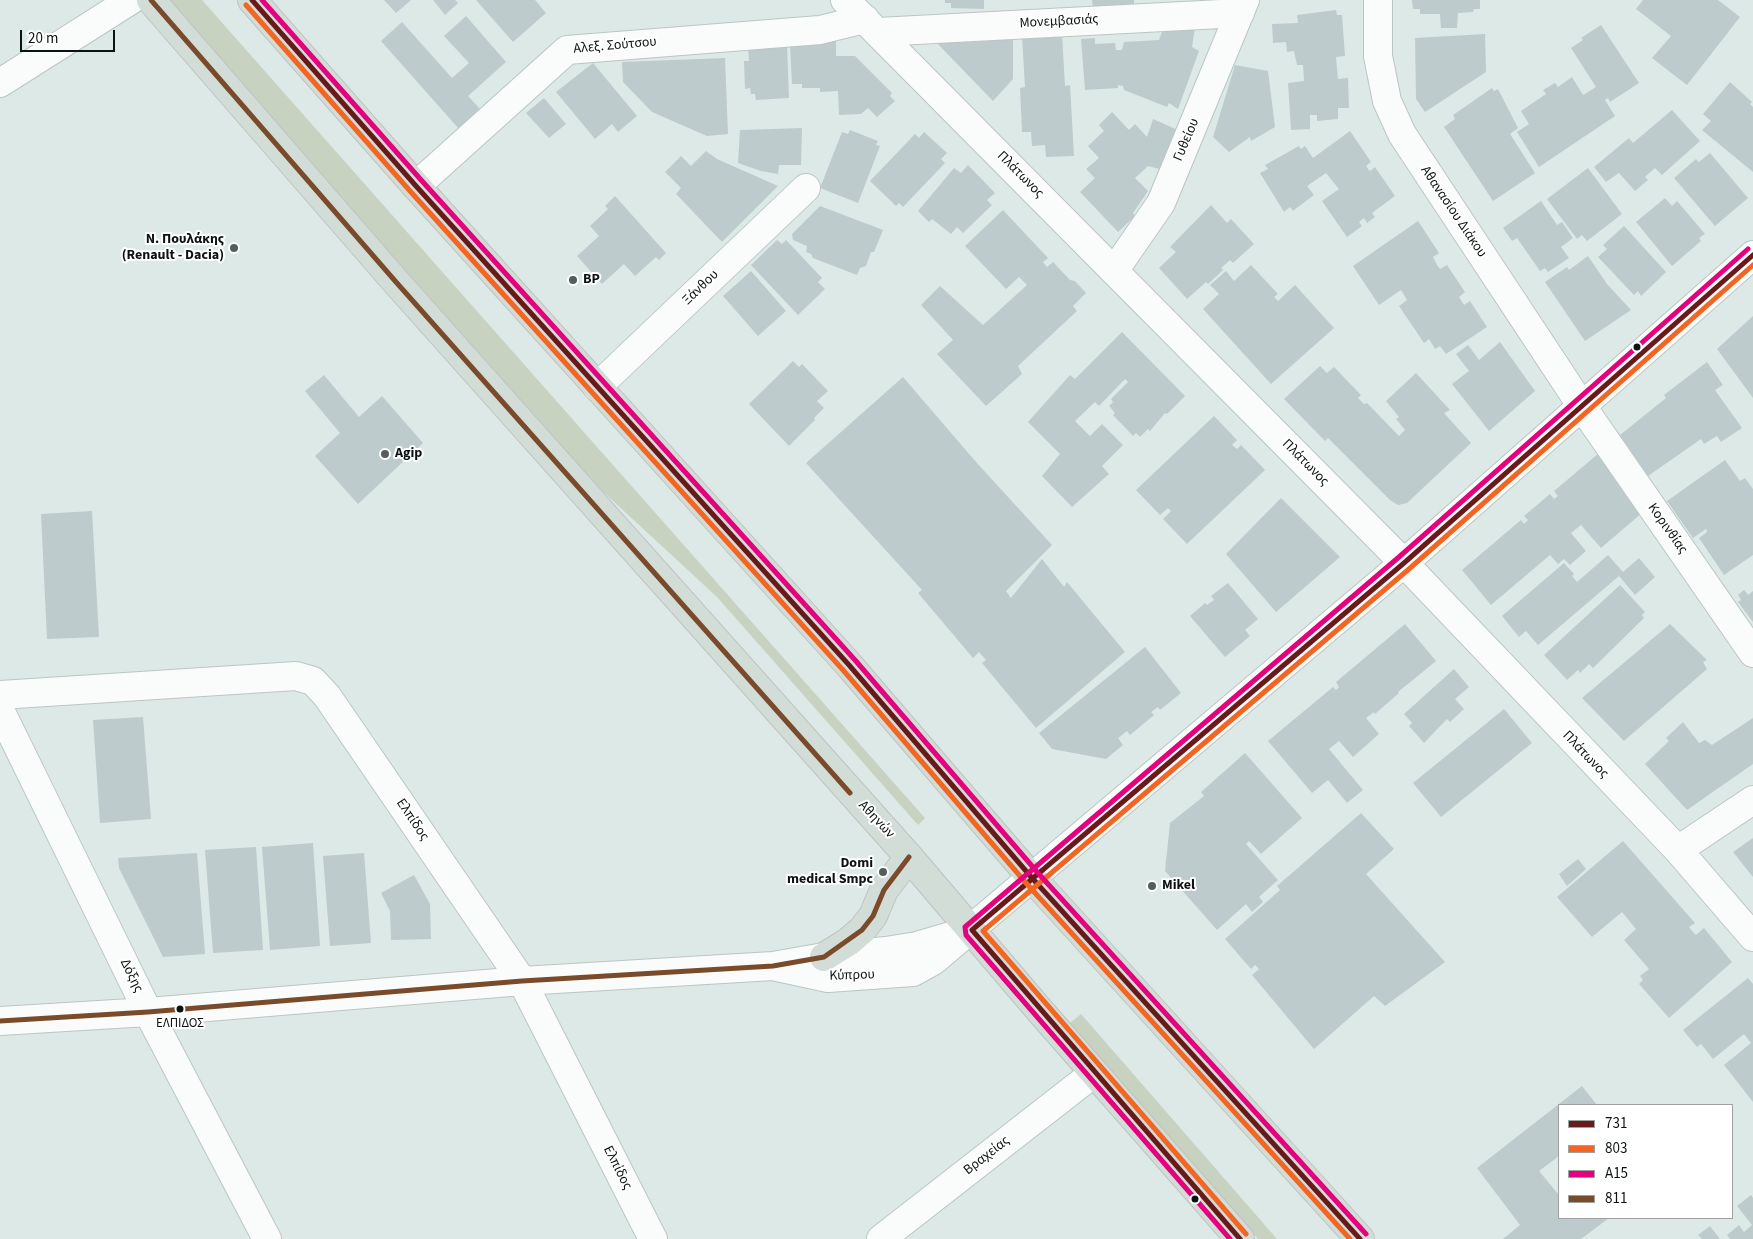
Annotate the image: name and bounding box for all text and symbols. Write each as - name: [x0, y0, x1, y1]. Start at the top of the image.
- street label: Μονεμβασιάς: [1019, 12, 1099, 32]
- scale bar: [22, 20, 118, 52]
- text: 20 m: [28, 28, 58, 49]
- street label: Αλεξ. Σούτσου: [573, 34, 657, 58]
- street label: Γυθείου: [1170, 116, 1204, 164]
- street label: Πλάτωνος: [993, 148, 1047, 202]
- street label: Αθανασίου Διάκου: [1416, 163, 1490, 261]
- place label: Ν. Πουλάκης (Renault - Dacia): [122, 232, 224, 264]
- marker: Ν. Πουλάκης (Renault - Dacia): [228, 242, 240, 254]
- street label: Ξάνθου: [679, 267, 723, 309]
- place label: BP: [583, 272, 600, 288]
- marker: BP: [567, 274, 579, 286]
- unlabelled marker: [1632, 342, 1642, 352]
- street label: Πλάτωνος: [1278, 436, 1332, 490]
- place label: Agip: [395, 446, 422, 462]
- marker: Agip: [379, 448, 391, 460]
- street label: Κορινθίας: [1643, 500, 1691, 558]
- street label: Πλάτωνος: [1558, 728, 1612, 782]
- street label: Ελπίδος: [392, 796, 432, 844]
- street label: Αθηνών: [854, 798, 898, 842]
- place label: Domi medical Smpc: [787, 856, 873, 889]
- marker: Domi medical Smpc: [877, 866, 889, 878]
- place label: Mikel: [1162, 878, 1195, 894]
- marker: Mikel: [1146, 880, 1158, 892]
- street label: Δόξης: [116, 956, 146, 996]
- street label: Κύπρου: [829, 967, 875, 985]
- marker: ΕΛΠΙΔΟΣ: [175, 1004, 185, 1014]
- place label: ΕΛΠΙΔΟΣ: [156, 1016, 204, 1032]
- legend: [1558, 1104, 1733, 1219]
- text: 731: [1605, 1113, 1627, 1134]
- street label: Βραχείας: [961, 1133, 1013, 1179]
- text: 803: [1605, 1138, 1627, 1159]
- street label: Ελπίδος: [599, 1143, 635, 1193]
- text: Α15: [1605, 1163, 1628, 1184]
- text: 811: [1605, 1188, 1627, 1209]
- unlabelled marker: [1190, 1194, 1200, 1204]

